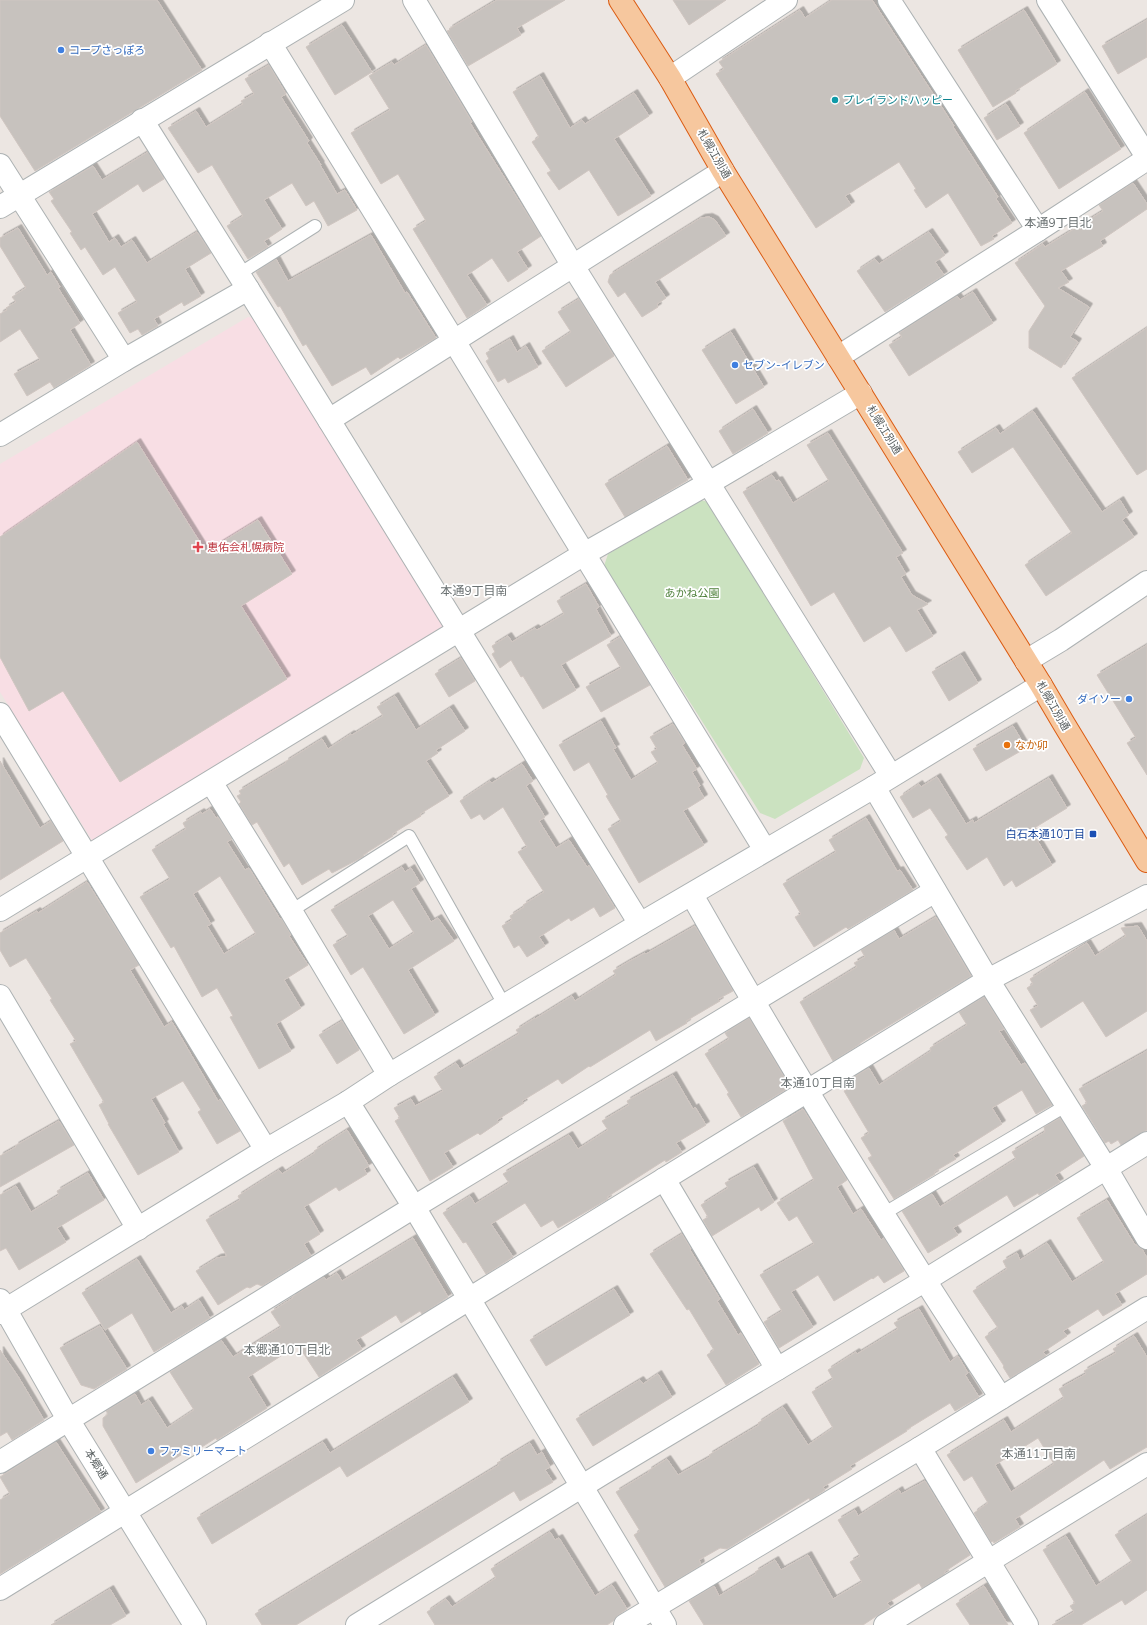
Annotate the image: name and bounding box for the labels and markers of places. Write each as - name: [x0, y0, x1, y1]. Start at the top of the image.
- place label: コープさっぽろ: [69, 43, 145, 58]
- marker: コープさっぽろ: [56, 45, 66, 55]
- place label: プレイランドハッピー: [843, 93, 953, 108]
- marker: プレイランドハッピー: [830, 95, 840, 105]
- place label: セブン-イレブン: [743, 358, 825, 373]
- marker: セブン-イレブン: [730, 360, 740, 370]
- place label: 恵佑会札幌病院: [207, 540, 284, 555]
- marker: 恵佑会札幌病院: [192, 541, 204, 553]
- place label: ダイソー: [1077, 692, 1121, 707]
- marker: ダイソー: [1124, 694, 1134, 704]
- place label: なか卯: [1015, 738, 1048, 753]
- marker: なか卯: [1002, 740, 1012, 750]
- place label: 白石本通10丁目: [1006, 827, 1085, 842]
- marker: 白石本通10丁目: [1088, 829, 1098, 839]
- place label: ファミリーマート: [159, 1444, 247, 1459]
- marker: ファミリーマート: [146, 1446, 156, 1456]

